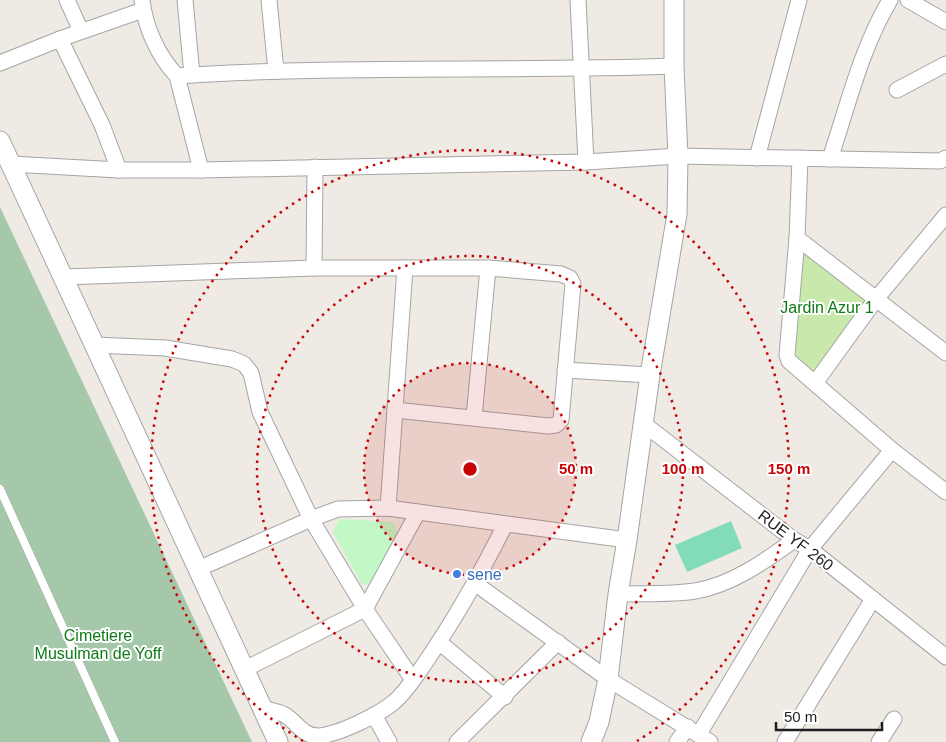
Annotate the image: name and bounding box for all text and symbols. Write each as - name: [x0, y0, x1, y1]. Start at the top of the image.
- park label: Jardin Azur 1: [780, 299, 874, 316]
- centre of rings: [461, 460, 479, 478]
- text: 50 m: [559, 460, 593, 477]
- text: 100 m: [662, 460, 704, 477]
- text: 150 m: [768, 460, 810, 477]
- street label: RUE YF 260: [755, 507, 837, 574]
- place label: sene: [467, 566, 502, 583]
- marker: sene: [451, 568, 463, 580]
- park label: Cimetiere Musulman de Yoff: [35, 627, 162, 662]
- scale bar: [776, 700, 882, 732]
- text: 50 m: [784, 708, 817, 725]

